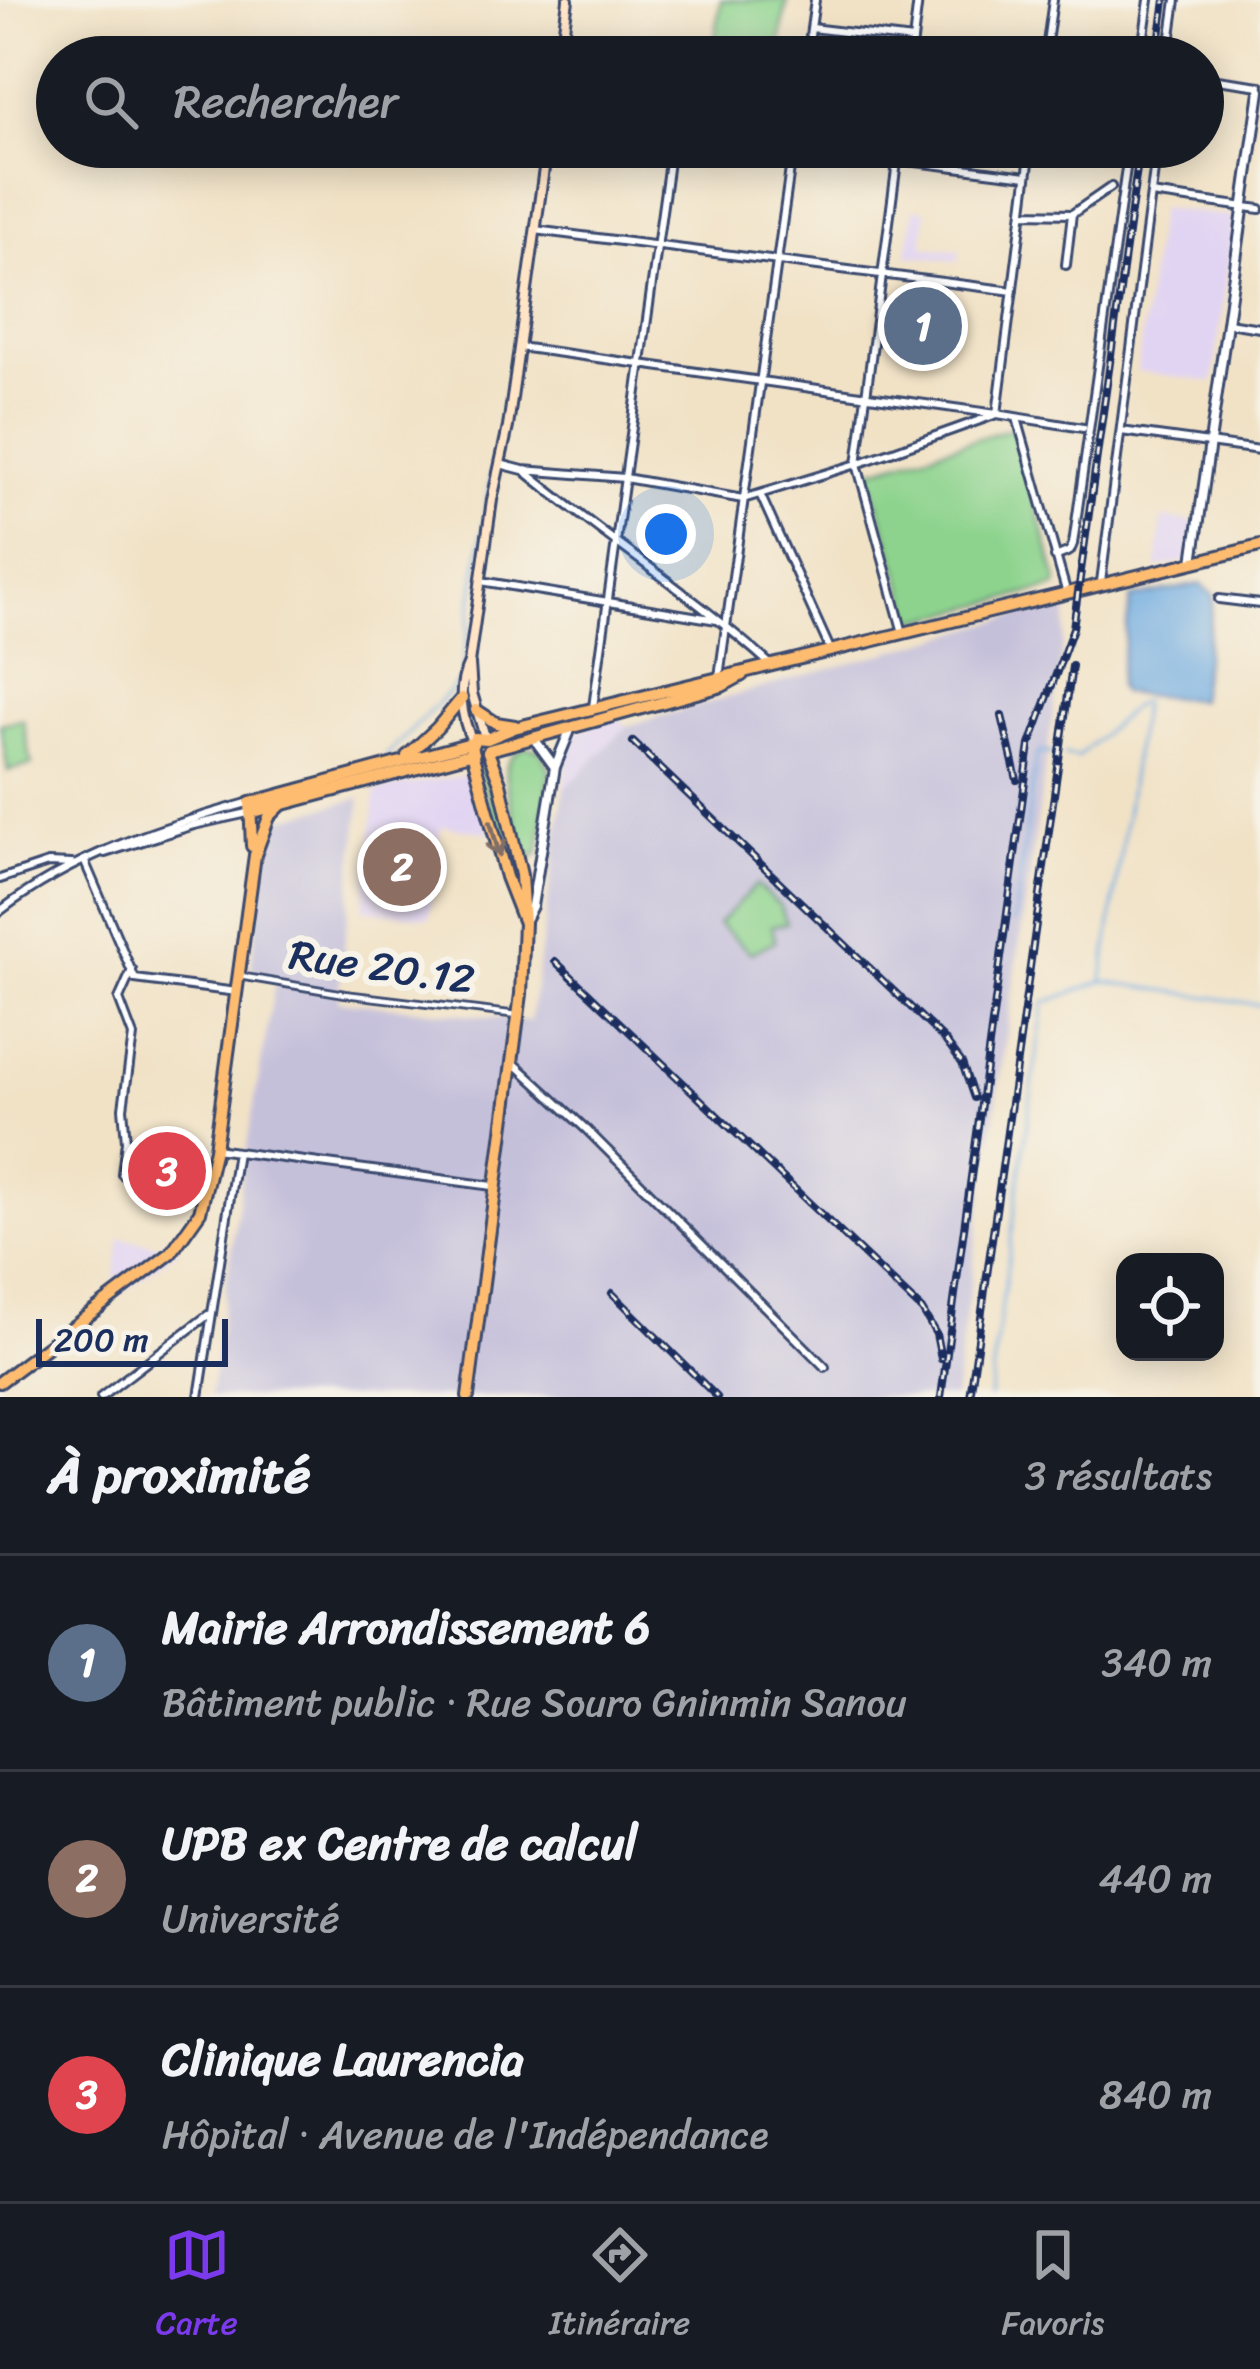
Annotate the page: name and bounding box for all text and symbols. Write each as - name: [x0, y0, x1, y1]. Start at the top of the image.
- search box: [36, 36, 1224, 168]
- text: Rechercher: [174, 62, 398, 142]
- icon: search: [78, 69, 144, 135]
- pin: 1: [884, 281, 962, 371]
- your location: [636, 504, 696, 564]
- one-way arrow: [486, 820, 508, 858]
- pin: 2: [363, 822, 441, 912]
- street label: Rue 20.12: [285, 917, 479, 1017]
- pin: 3: [128, 1126, 206, 1216]
- map controls: [1116, 1253, 1224, 1361]
- button: locate: [1116, 1253, 1224, 1361]
- text: 200 m: [54, 1311, 149, 1369]
- scale bar: [36, 1313, 228, 1366]
- text: À proximité: [48, 1430, 310, 1520]
- text: 3 résultats: [1025, 1441, 1212, 1510]
- text: Mairie Arrondissement 6: [162, 1588, 650, 1668]
- text: 1: [79, 1628, 95, 1697]
- text: 340 m: [1101, 1628, 1212, 1697]
- text: Bâtiment public · Rue Souro Gninmin Sanou: [162, 1668, 907, 1737]
- text: UPB ex Centre de calcul: [162, 1804, 638, 1884]
- text: 2: [76, 1844, 98, 1913]
- text: 440 m: [1099, 1844, 1212, 1913]
- text: Université: [162, 1884, 340, 1953]
- text: Clinique Laurencia: [162, 2020, 524, 2100]
- text: 3: [76, 2060, 98, 2129]
- text: 840 m: [1099, 2060, 1212, 2129]
- text: Hôpital · Avenue de l'Indépendance: [162, 2100, 769, 2169]
- tab: Carte: [156, 2222, 238, 2352]
- tab: Itinéraire: [549, 2222, 690, 2352]
- tab: Favoris: [1001, 2222, 1104, 2352]

